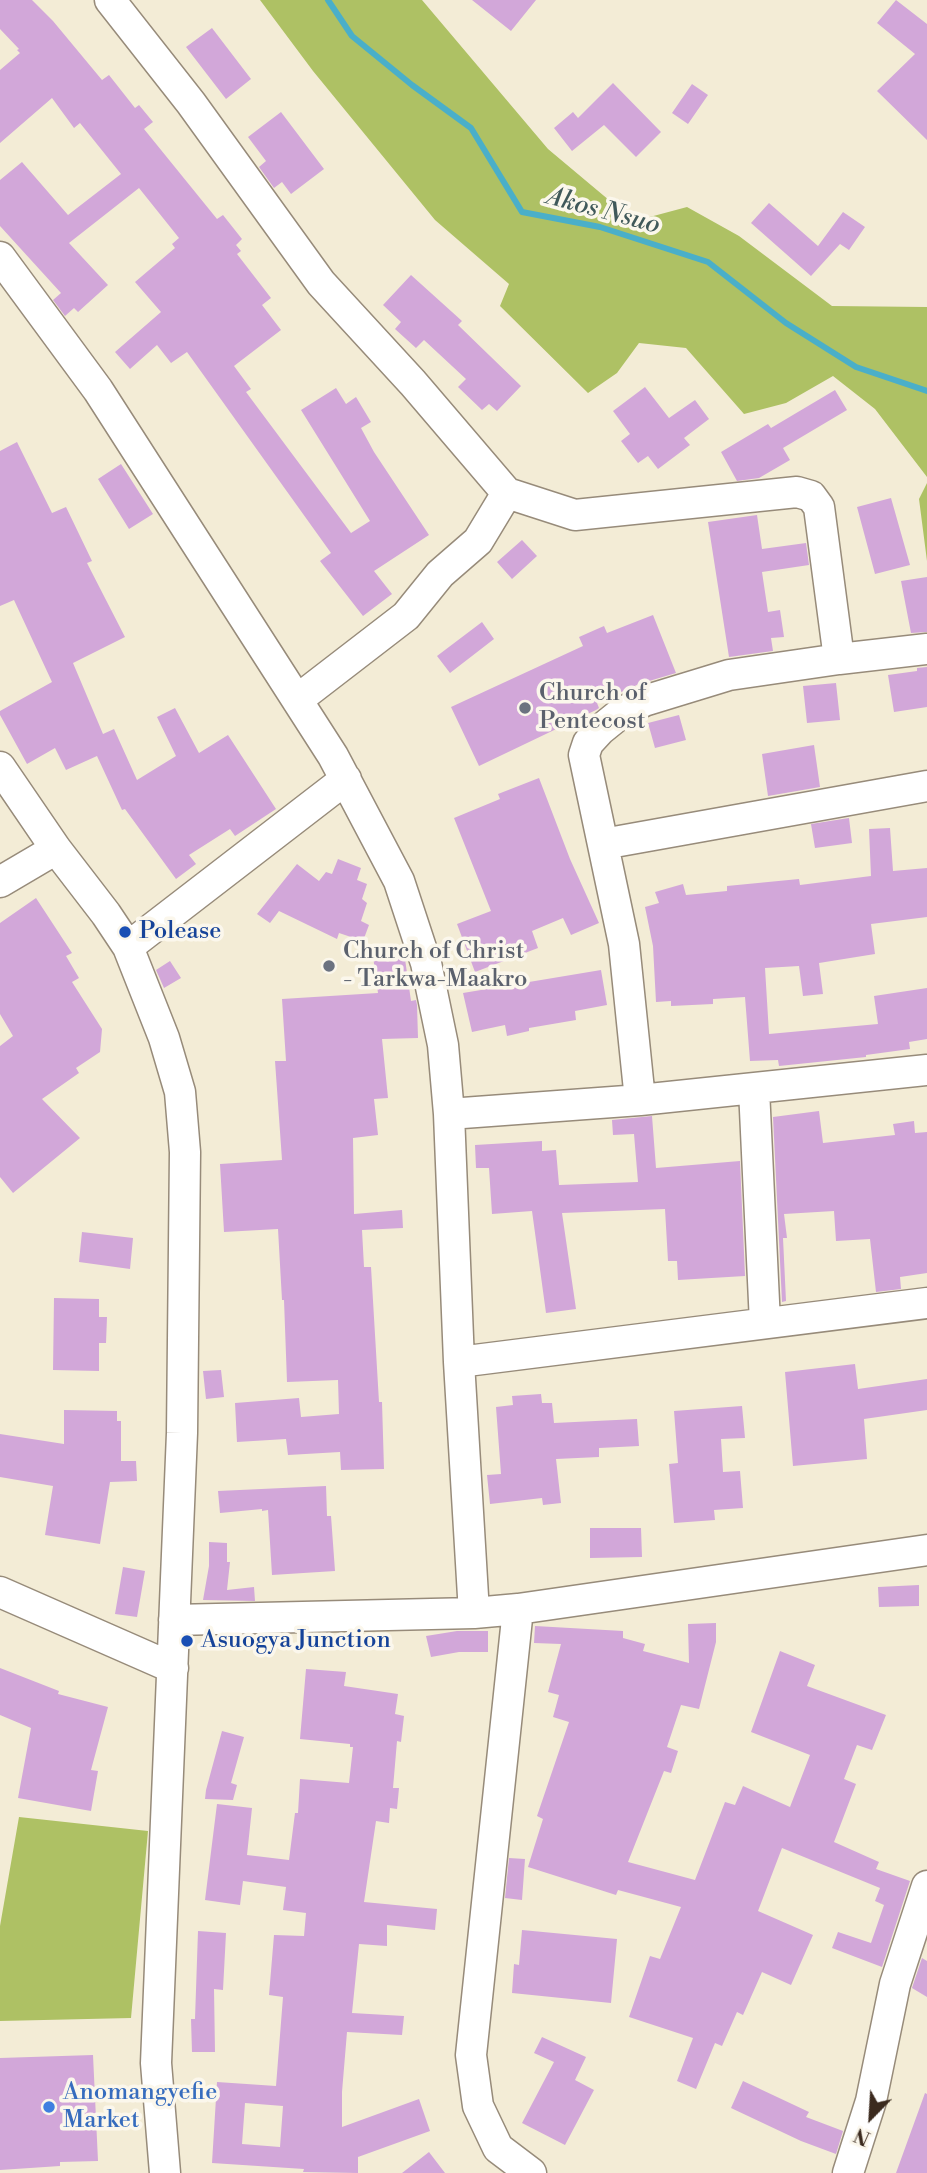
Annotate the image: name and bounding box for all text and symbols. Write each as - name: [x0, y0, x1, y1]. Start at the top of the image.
- water label: Akos Nsuo: [543, 182, 663, 242]
- place label: Church of Pentecost: [539, 680, 647, 736]
- marker: Church of Pentecost: [517, 700, 533, 716]
- place label: Polease: [139, 918, 221, 946]
- marker: Polease: [117, 924, 133, 940]
- place label: Church of Christ - Tarkwa-Maakro: [343, 938, 528, 994]
- marker: Church of Christ - Tarkwa-Maakro: [321, 958, 337, 974]
- place label: Asuogya Junction: [201, 1627, 391, 1655]
- marker: Asuogya Junction: [179, 1633, 195, 1649]
- place label: Anomangyefie Market: [63, 2079, 217, 2135]
- north arrow: [836, 2082, 906, 2152]
- marker: Anomangyefie Market: [41, 2099, 57, 2115]
- text: N: [851, 2122, 874, 2150]

